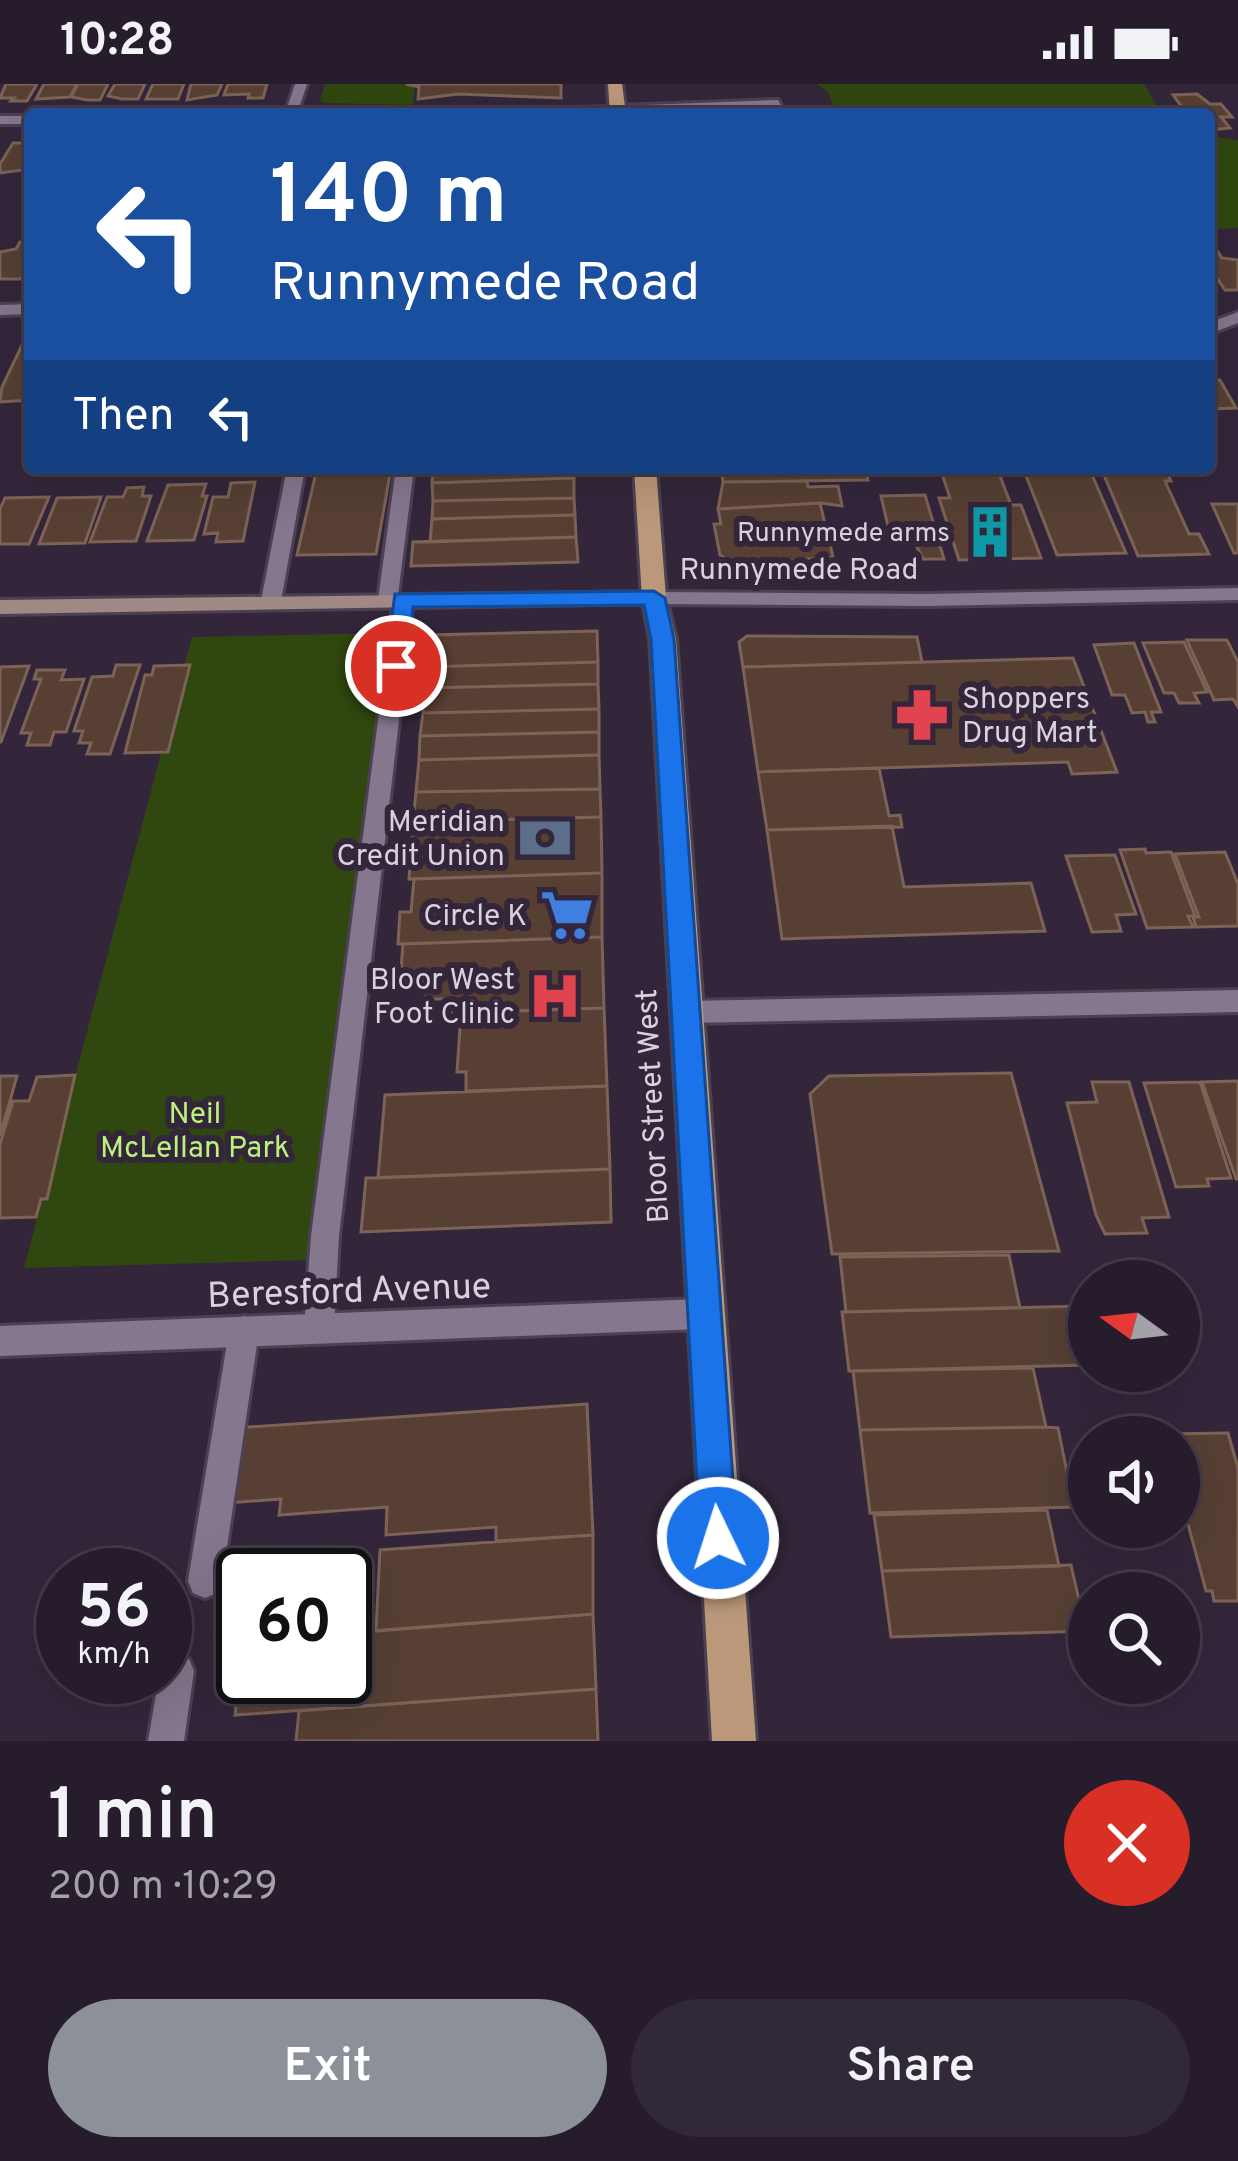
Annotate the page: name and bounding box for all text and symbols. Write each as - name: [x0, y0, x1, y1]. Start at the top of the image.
- text: 10:28: [60, 14, 174, 71]
- text: 140 m: [270, 147, 507, 253]
- icon: left: [72, 156, 228, 312]
- text: Runnymede Road: [270, 251, 700, 320]
- icon: left: [198, 384, 264, 450]
- text: Then: [72, 389, 174, 446]
- building icon: Runnymede arms: [961, 503, 1019, 561]
- place label: Runnymede arms: [737, 517, 950, 551]
- street label: Runnymede Road: [680, 553, 918, 590]
- pin: [345, 615, 447, 717]
- icon: arrive: [363, 633, 429, 699]
- place label: Shoppers Drug Mart: [962, 682, 1097, 753]
- pharmacy icon: Shoppers Drug Mart: [893, 686, 951, 744]
- place label: Meridian Credit Union: [336, 805, 505, 876]
- bank icon: Meridian Credit Union: [516, 809, 574, 867]
- supermarket icon: Circle K: [538, 886, 596, 944]
- place label: Circle K: [423, 899, 527, 936]
- place label: Bloor West Foot Clinic: [370, 963, 515, 1034]
- hospital icon: Bloor West Foot Clinic: [526, 967, 584, 1025]
- street label: Bloor Street West: [630, 988, 679, 1224]
- park label: Neil McLellan Park: [100, 1097, 290, 1168]
- north arrow: [1068, 1260, 1200, 1392]
- map controls: [1068, 1260, 1200, 1704]
- street label: Beresford Avenue: [206, 1265, 492, 1321]
- button: sound: [1068, 1416, 1200, 1548]
- position arrow: [655, 1475, 781, 1601]
- speed limit sign: 60: [216, 1548, 372, 1704]
- button: search: [1068, 1572, 1200, 1704]
- text: 56: [77, 1573, 151, 1649]
- text: km/h: [78, 1637, 150, 1674]
- text: 1 min: [48, 1773, 218, 1865]
- button: close: [1064, 1780, 1190, 1906]
- text: 200 m · 10:29: [48, 1864, 278, 1913]
- button: Exit: [48, 1999, 607, 2137]
- button: Share: [631, 1999, 1190, 2137]

